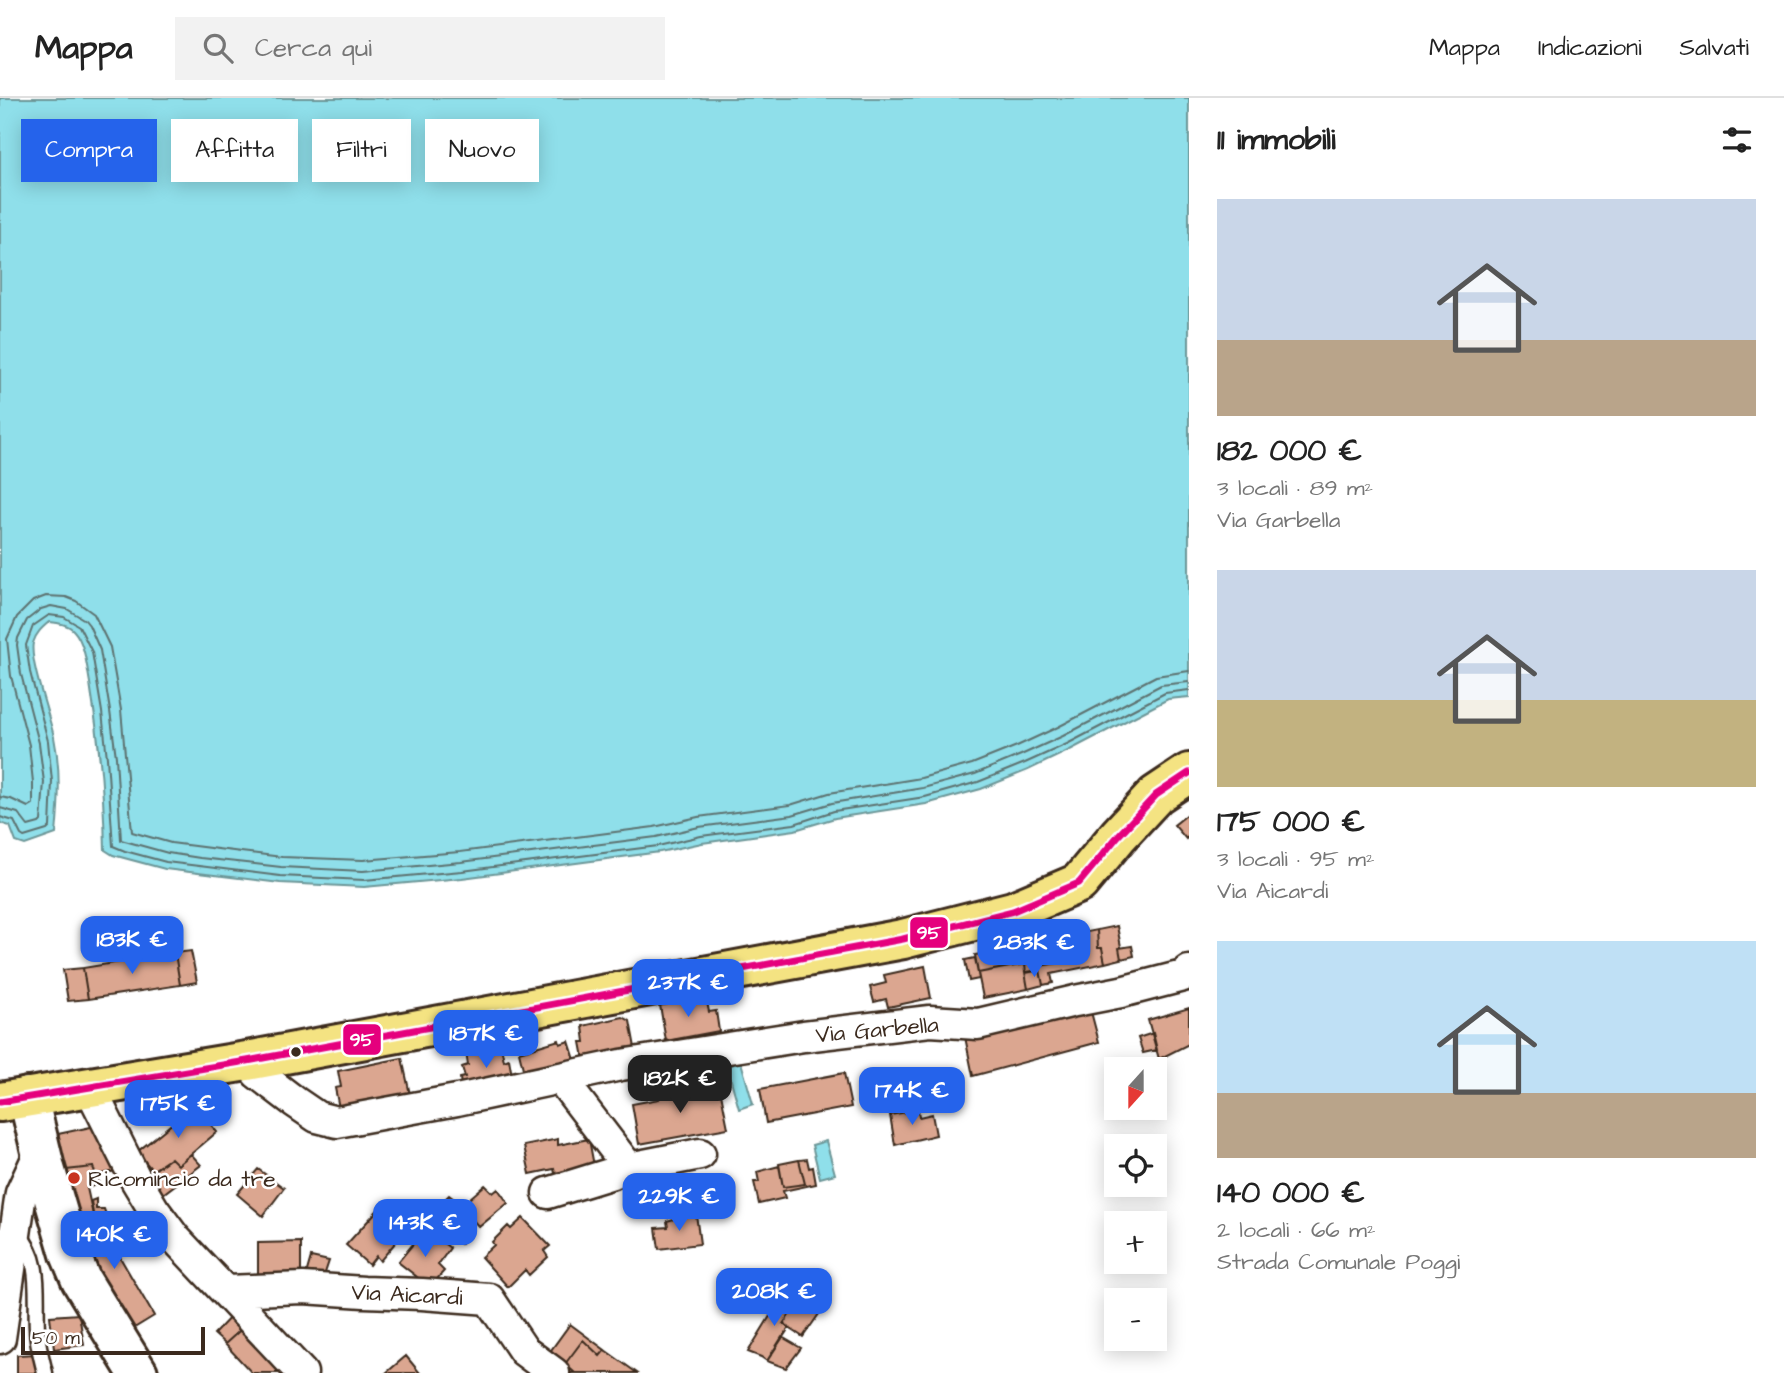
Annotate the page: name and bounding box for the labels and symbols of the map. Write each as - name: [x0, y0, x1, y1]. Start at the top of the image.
- pin: 183K €: [75, 916, 189, 976]
- line badge: 95: [909, 916, 949, 949]
- text: 95: [917, 920, 942, 947]
- pin: 283K €: [977, 920, 1091, 979]
- pin: 237K €: [631, 960, 745, 1019]
- street label: Via Garbella: [814, 1009, 940, 1051]
- pin: 187K €: [429, 1010, 543, 1070]
- line badge: 95: [342, 1023, 382, 1056]
- text: 95: [350, 1027, 375, 1054]
- unlabelled marker: [289, 1045, 303, 1059]
- pin: 182K €: [623, 1056, 737, 1115]
- north arrow: [1104, 1057, 1167, 1120]
- pin: 174K €: [855, 1068, 969, 1127]
- pin: 175K €: [121, 1080, 235, 1140]
- place label: Ricomincio da tre: [88, 1163, 276, 1195]
- marker: Ricomincio da tre: [66, 1170, 82, 1186]
- pin: 229K €: [622, 1174, 736, 1233]
- pin: 143K €: [368, 1200, 482, 1259]
- pin: 140K €: [57, 1212, 171, 1271]
- pin: 208K €: [717, 1268, 831, 1328]
- street label: Via Aicardi: [351, 1276, 464, 1314]
- scale bar: [21, 1324, 205, 1356]

